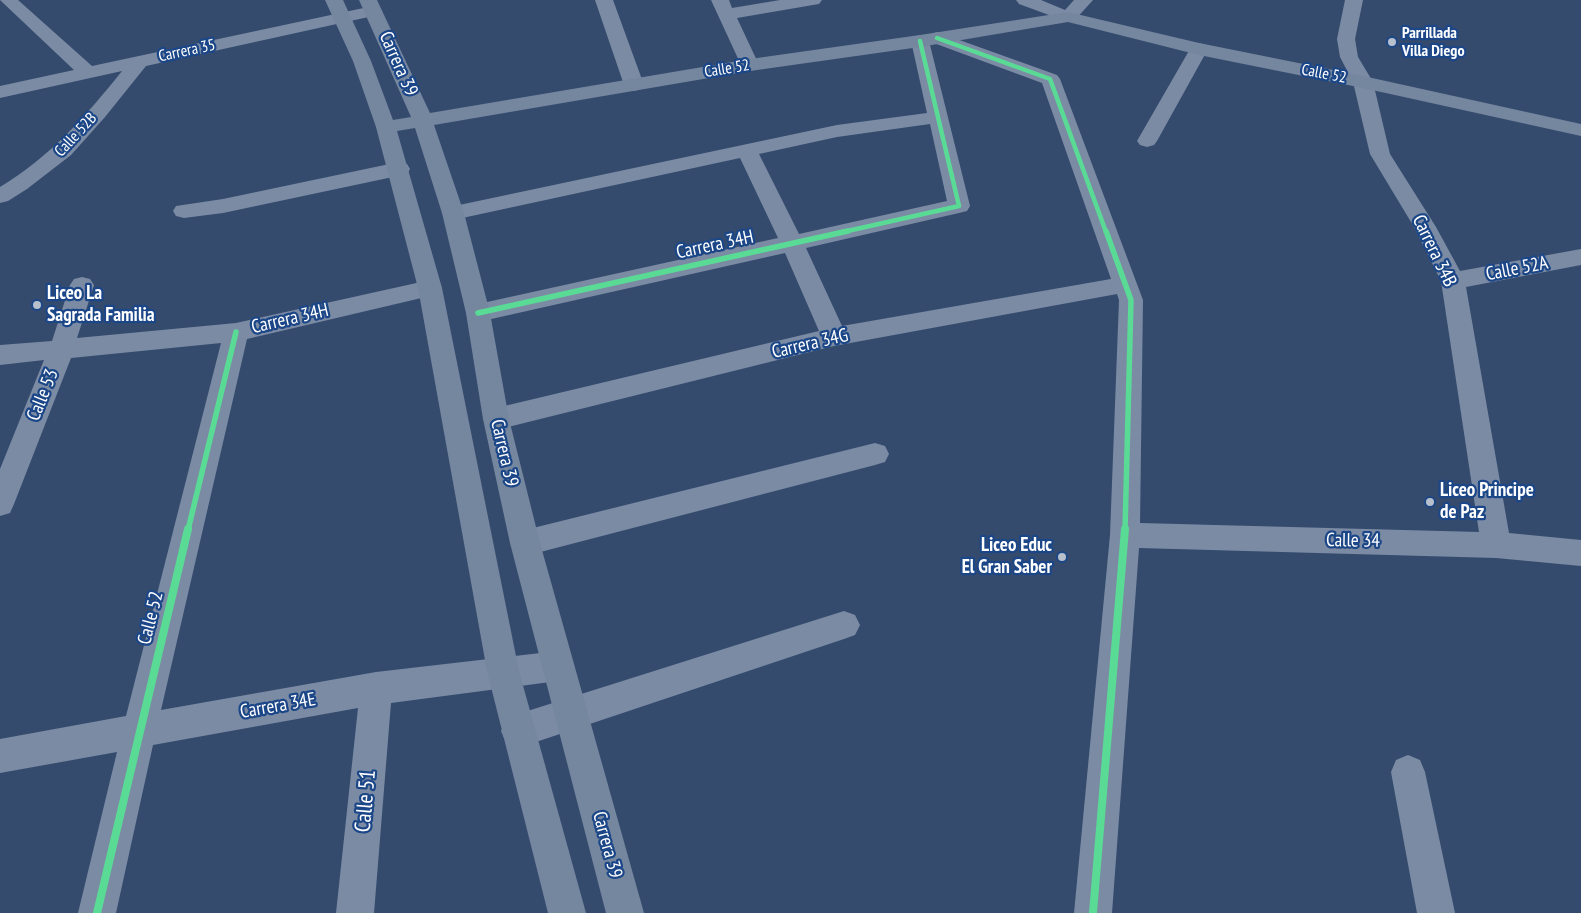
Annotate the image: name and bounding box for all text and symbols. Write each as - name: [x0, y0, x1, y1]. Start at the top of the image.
- place label: Parrillada Villa Diego: [1402, 23, 1465, 61]
- street label: Carrera 39: [374, 28, 422, 100]
- street label: Carrera 35: [157, 36, 217, 66]
- marker: Parrillada Villa Diego: [1386, 36, 1398, 48]
- street label: Calle 52: [703, 56, 751, 82]
- street label: Calle 52: [1300, 60, 1348, 88]
- street label: Calle 52B: [51, 109, 101, 161]
- street label: Carrera 34B: [1407, 211, 1461, 291]
- street label: Carrera 34H: [674, 226, 756, 264]
- street label: Calle 52A: [1484, 252, 1550, 286]
- place label: Liceo La Sagrada Familia: [47, 283, 155, 327]
- marker: Liceo La Sagrada Familia: [31, 299, 43, 311]
- street label: Carrera 34H: [249, 299, 331, 339]
- street label: Carrera 34G: [770, 324, 850, 364]
- street label: Calle 53: [22, 366, 64, 424]
- street label: Carrera 39: [485, 417, 523, 489]
- place label: Liceo Principe de Paz: [1440, 480, 1534, 524]
- marker: Liceo Principe de Paz: [1424, 496, 1436, 508]
- street label: Calle 34: [1326, 529, 1380, 553]
- place label: Liceo Educ El Gran Saber: [962, 535, 1052, 579]
- marker: Liceo Educ El Gran Saber: [1056, 551, 1068, 563]
- street label: Calle 52: [133, 589, 169, 647]
- street label: Carrera 34E: [238, 688, 318, 724]
- street label: Calle 51: [350, 769, 382, 833]
- street label: Carrera 39: [587, 809, 627, 881]

